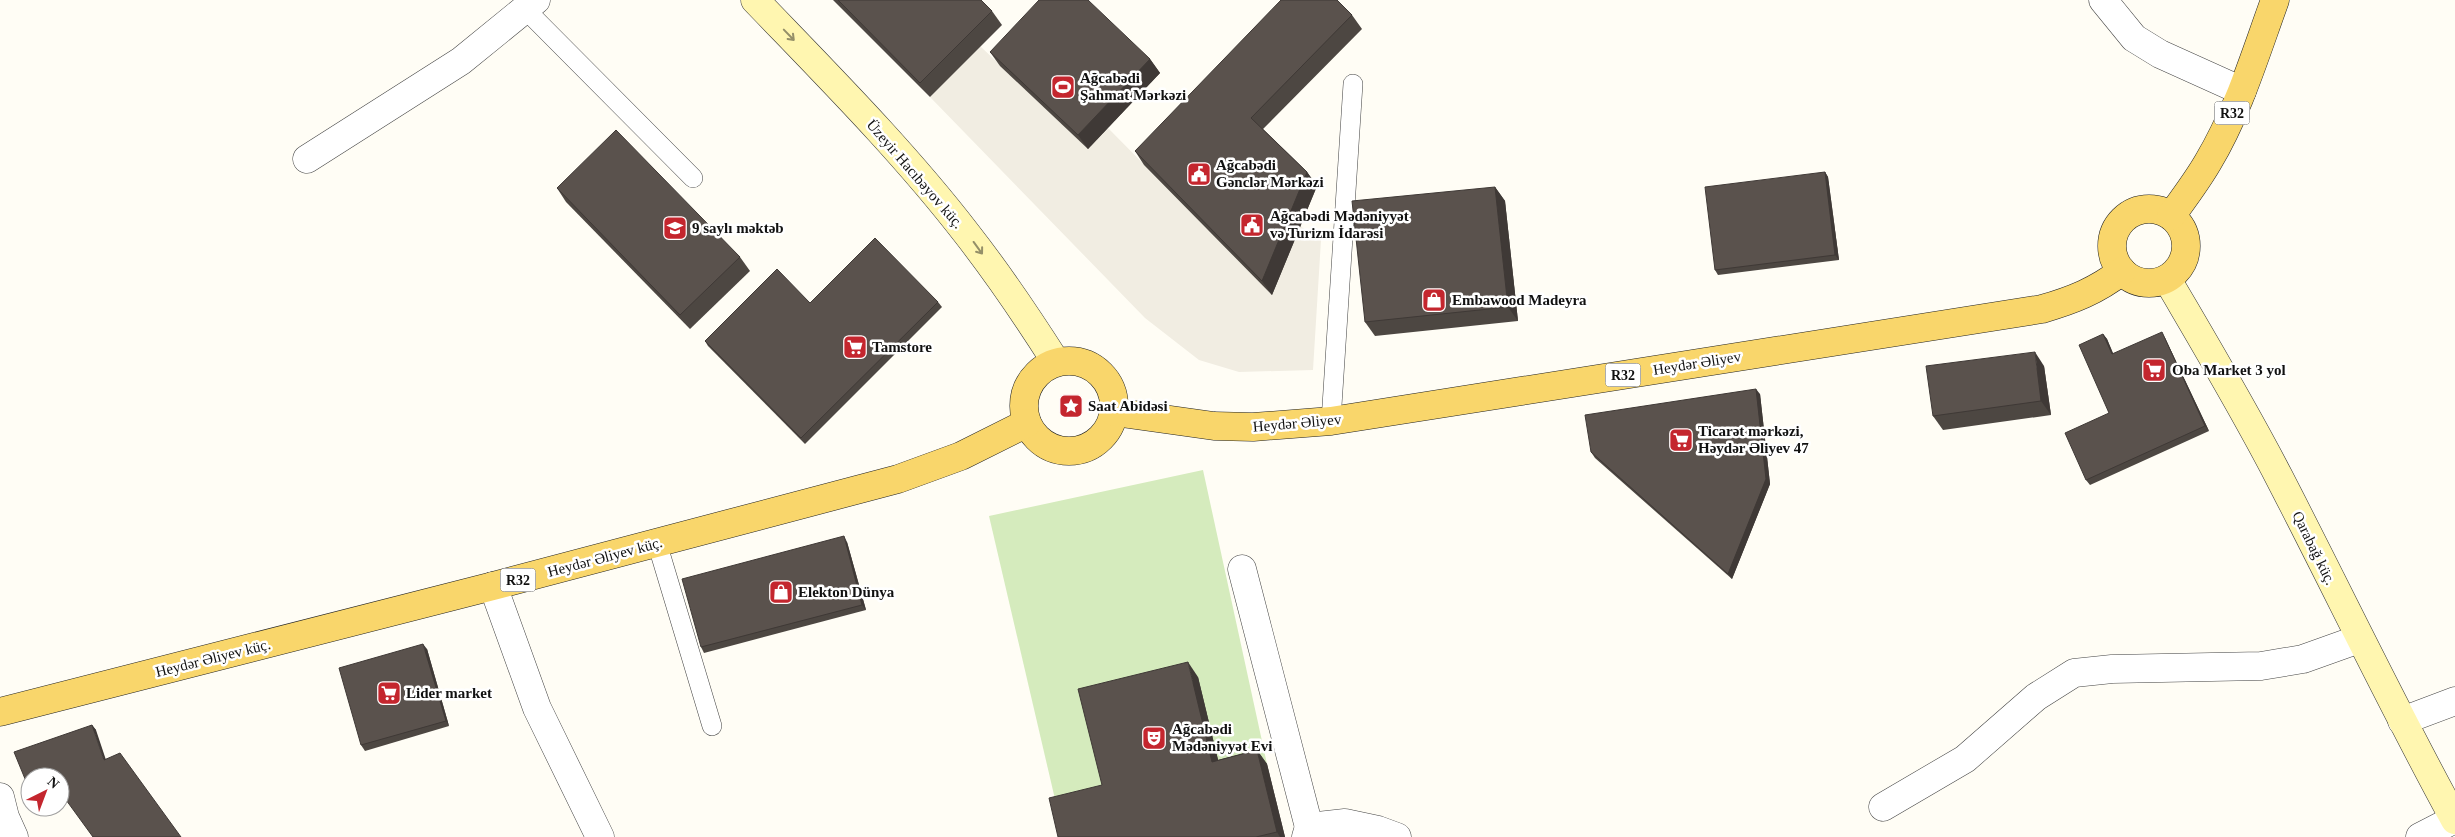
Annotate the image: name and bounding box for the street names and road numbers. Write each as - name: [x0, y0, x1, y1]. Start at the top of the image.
- road number: R32: [2214, 102, 2250, 125]
- street label: Üzeyir Hacıbəyov küç.: [863, 116, 967, 232]
- street label: Heydər Əliyev: [1652, 348, 1743, 378]
- road number: R32: [1606, 364, 1640, 386]
- street label: Heydər Əliyev: [1252, 411, 1342, 435]
- street label: Qarabağ küç.: [2289, 509, 2339, 587]
- street label: Heydər Əliyev küç.: [546, 534, 664, 580]
- road number: R32: [500, 568, 536, 592]
- street label: Heydər Əliyev küç.: [154, 636, 272, 680]

